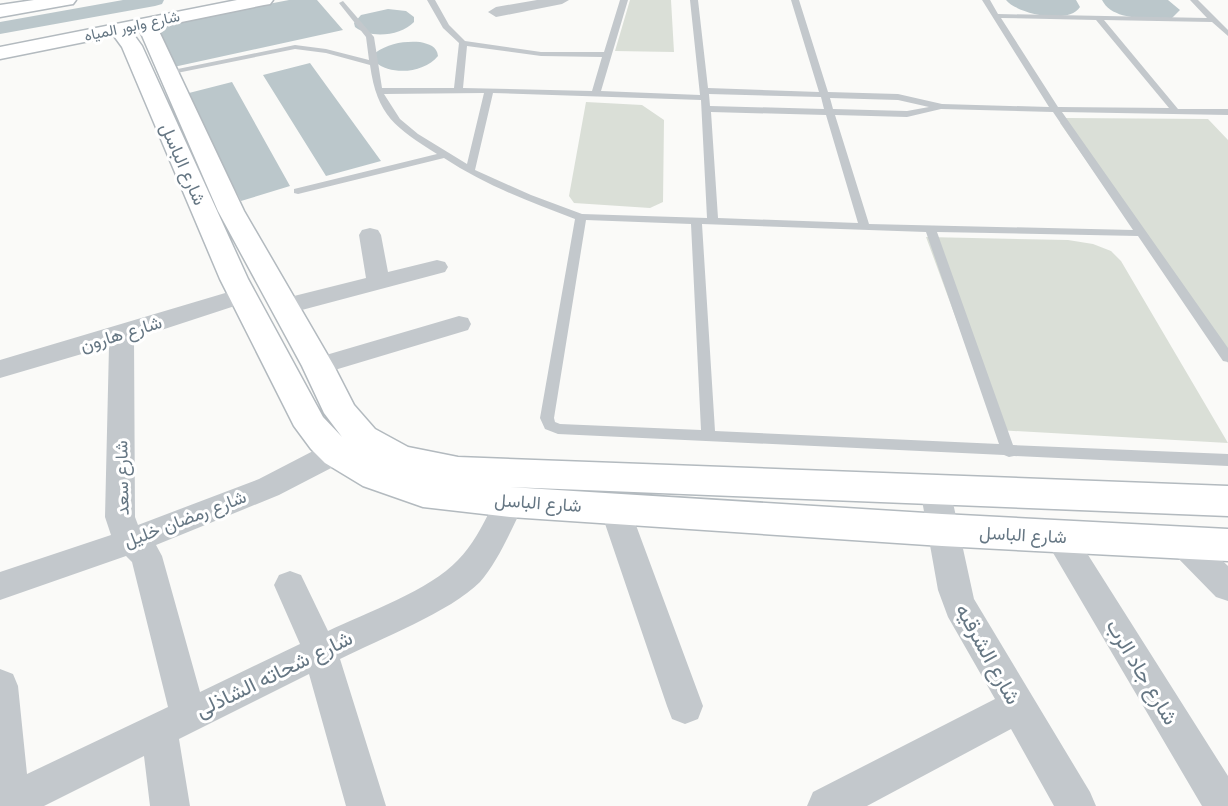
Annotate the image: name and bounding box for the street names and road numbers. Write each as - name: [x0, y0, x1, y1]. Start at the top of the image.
- street label: شارع وابور المياه: [83, 7, 182, 47]
- street label: شارع الباسل: [154, 120, 211, 209]
- street label: شارع هارون: [78, 311, 165, 358]
- street label: شارع سعد: [110, 440, 135, 516]
- street label: شارع رمضان خليل: [121, 486, 250, 553]
- street label: شارع الباسل: [494, 489, 582, 518]
- street label: شارع الباسل: [979, 522, 1067, 549]
- street label: شارع الشرقيه: [949, 600, 1025, 709]
- street label: شارع جاد الرب: [1099, 615, 1183, 730]
- street label: شارع شحاته الشاذلى: [192, 626, 357, 724]

